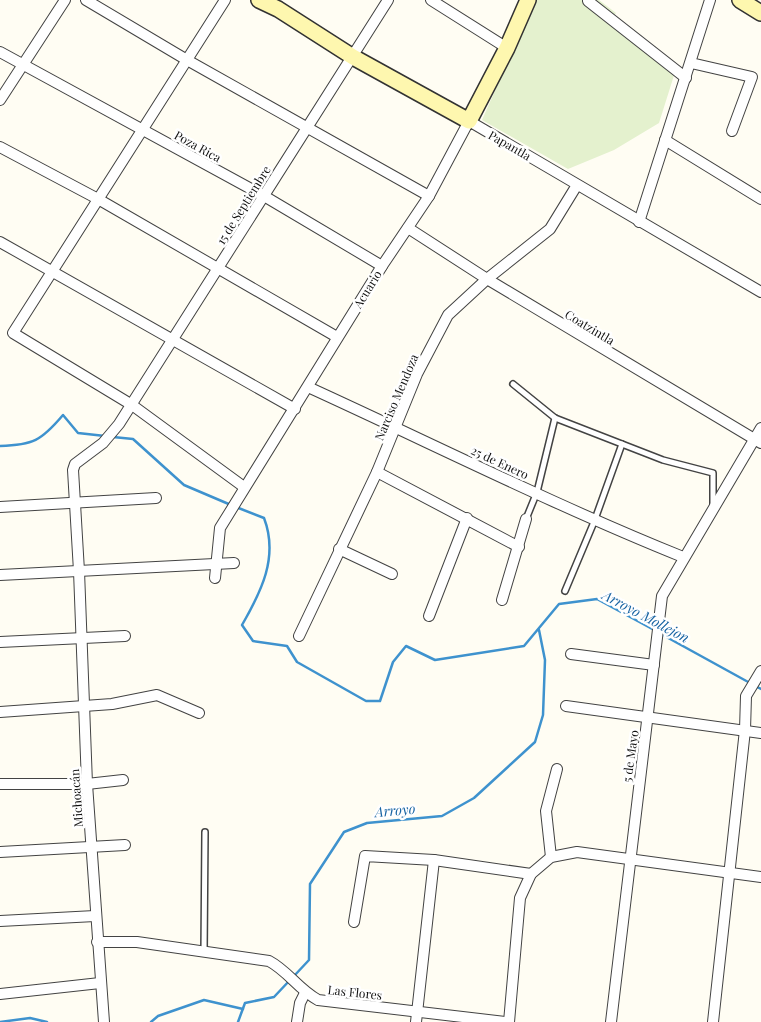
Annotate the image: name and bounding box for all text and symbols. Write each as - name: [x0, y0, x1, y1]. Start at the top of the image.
- street label: Papantla: [486, 126, 534, 164]
- street label: Poza Rica: [172, 127, 224, 165]
- street label: 15 de Septiembre: [212, 163, 274, 247]
- street label: Acuario: [349, 267, 385, 312]
- street label: Coatzintla: [562, 306, 618, 348]
- street label: Narciso Mendoza: [371, 351, 421, 443]
- street label: 25 de Enero: [469, 442, 532, 482]
- water label: Arroyo Mollejon: [598, 584, 693, 647]
- street label: 5 de Mayo: [618, 728, 642, 783]
- street label: Michoacán: [66, 768, 86, 828]
- water label: Arroyo: [372, 799, 416, 821]
- street label: Las Flores: [327, 981, 383, 1003]

